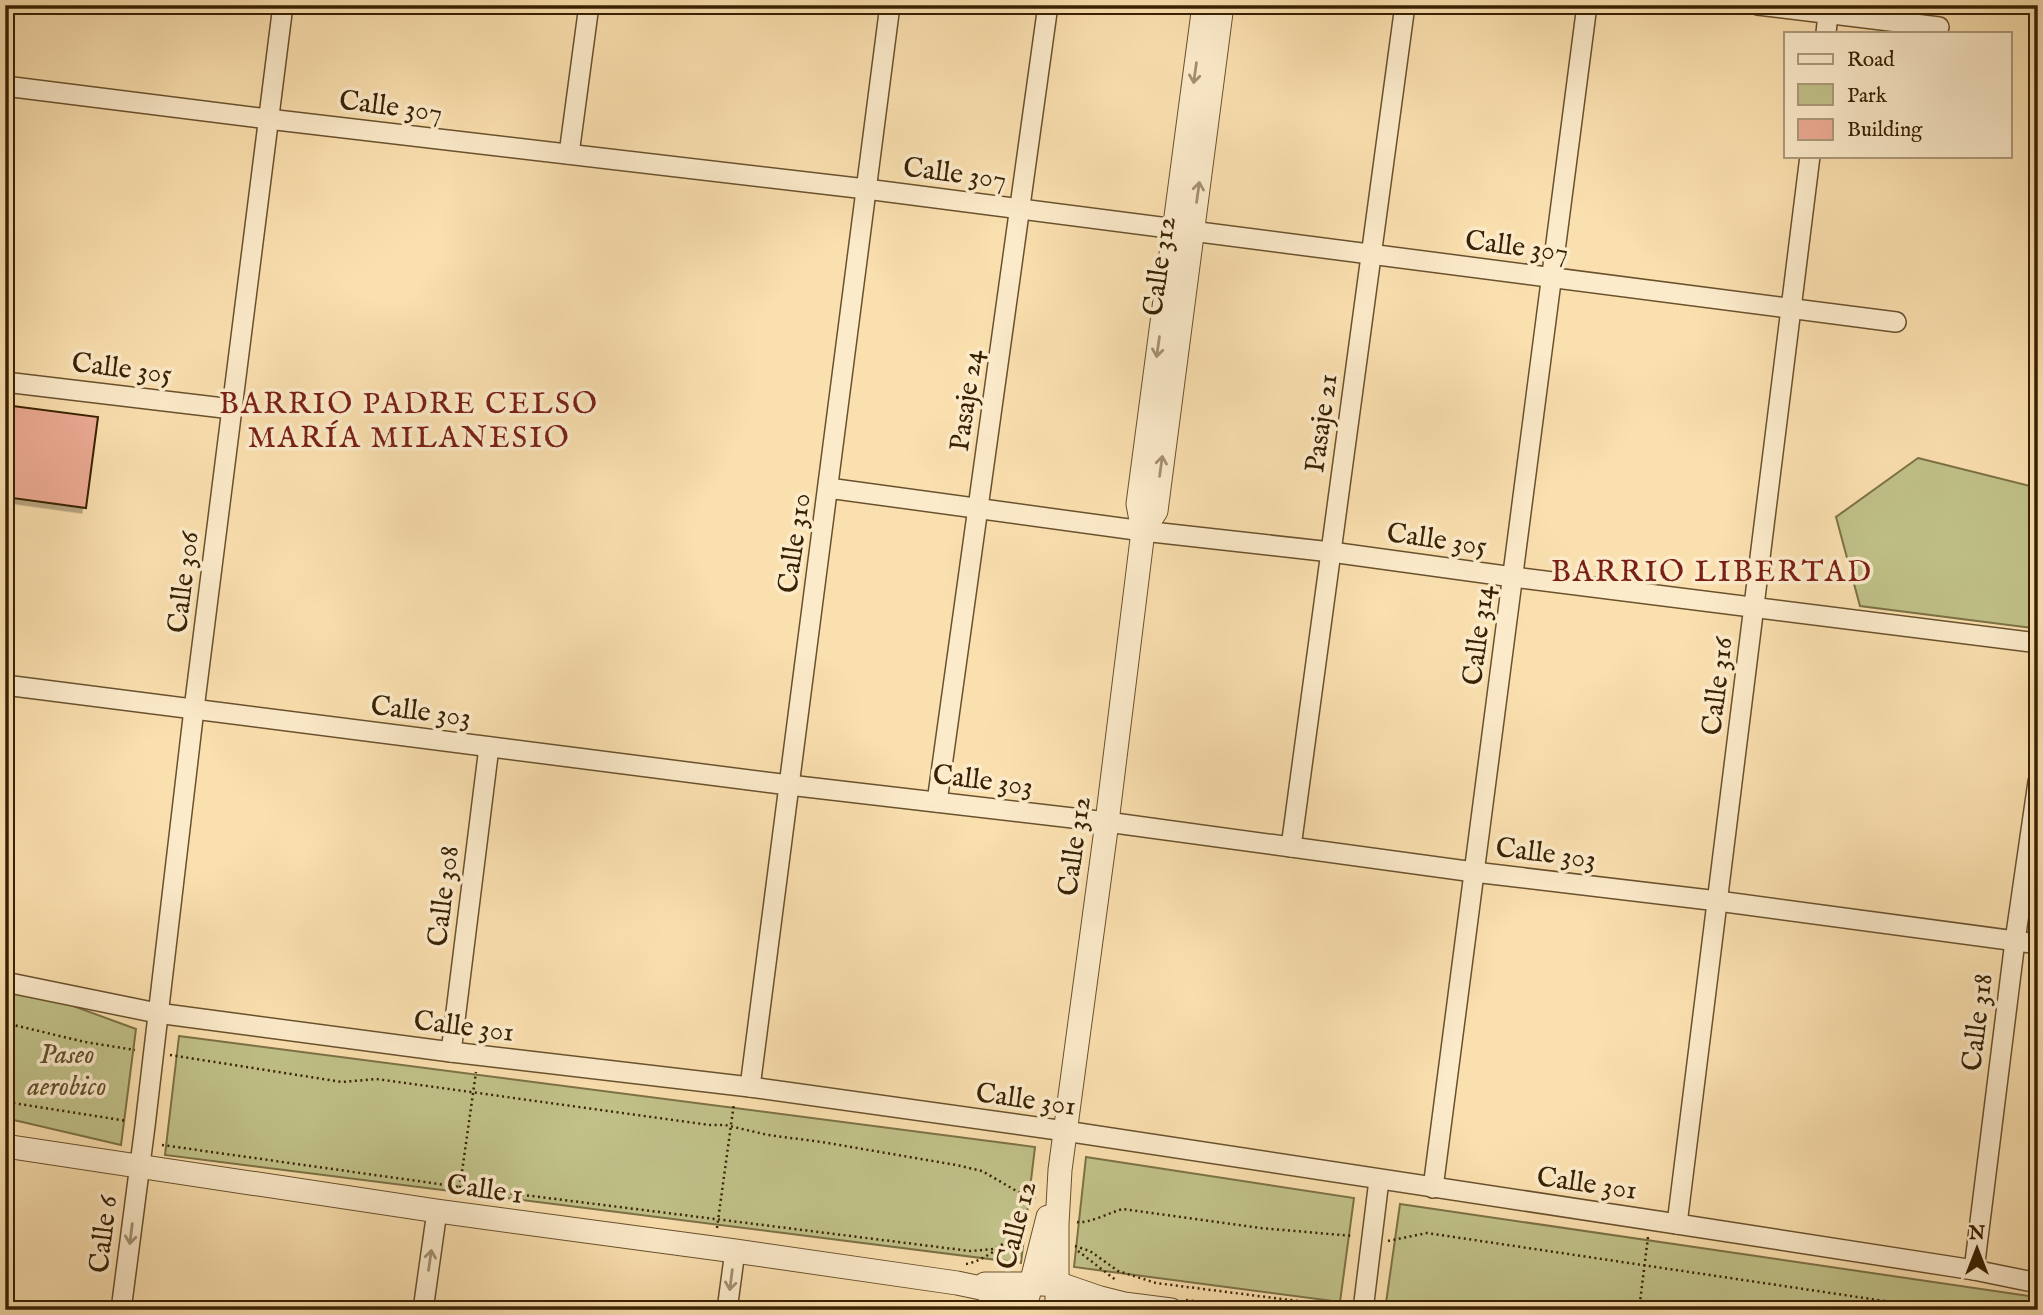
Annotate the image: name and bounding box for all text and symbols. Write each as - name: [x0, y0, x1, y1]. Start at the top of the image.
- legend: [1784, 32, 2011, 158]
- text: Road: [1847, 47, 1895, 74]
- one-way arrow: [1188, 61, 1201, 84]
- text: Park: [1847, 83, 1888, 110]
- street label: Calle 307: [337, 84, 444, 131]
- text: Building: [1847, 117, 1923, 144]
- street label: Calle 307: [901, 151, 1008, 198]
- one-way arrow: [1191, 181, 1204, 204]
- street label: Calle 312: [1136, 214, 1185, 318]
- street label: Calle 307: [1463, 224, 1570, 271]
- one-way arrow: [1152, 335, 1165, 358]
- street label: Calle 305: [70, 346, 174, 393]
- street label: Pasaje 24: [943, 347, 992, 454]
- street label: Pasaje 21: [1298, 372, 1347, 475]
- district label: BARRIO PADRE CELSO MARÍA MILANESIO: [219, 386, 599, 458]
- one-way arrow: [1155, 456, 1168, 478]
- street label: Calle 310: [771, 491, 820, 596]
- street label: Calle 305: [1384, 516, 1489, 565]
- street label: Calle 306: [161, 528, 208, 635]
- district label: BARRIO LIBERTAD: [1551, 554, 1873, 592]
- street label: Calle 314: [1456, 583, 1503, 688]
- street label: Calle 316: [1695, 634, 1742, 738]
- street label: Calle 303: [368, 689, 473, 736]
- street label: Calle 303: [930, 758, 1035, 805]
- street label: Calle 312: [1051, 794, 1100, 898]
- street label: Calle 303: [1493, 831, 1598, 878]
- street label: Calle 308: [421, 844, 468, 949]
- street label: Calle 318: [1955, 971, 2002, 1073]
- street label: Calle 301: [412, 1004, 516, 1051]
- park label: Paseo aerobico: [26, 1038, 107, 1105]
- street label: Calle 301: [973, 1076, 1078, 1125]
- street label: Calle 301: [1534, 1160, 1639, 1209]
- street label: Calle 1: [444, 1168, 525, 1213]
- street label: Calle 12: [990, 1178, 1045, 1273]
- street label: Calle 6: [82, 1192, 127, 1275]
- north arrow: [1941, 1214, 2011, 1284]
- one-way arrow: [124, 1222, 137, 1245]
- text: N: [1968, 1222, 1986, 1246]
- one-way arrow: [423, 1250, 436, 1272]
- one-way arrow: [724, 1268, 737, 1291]

